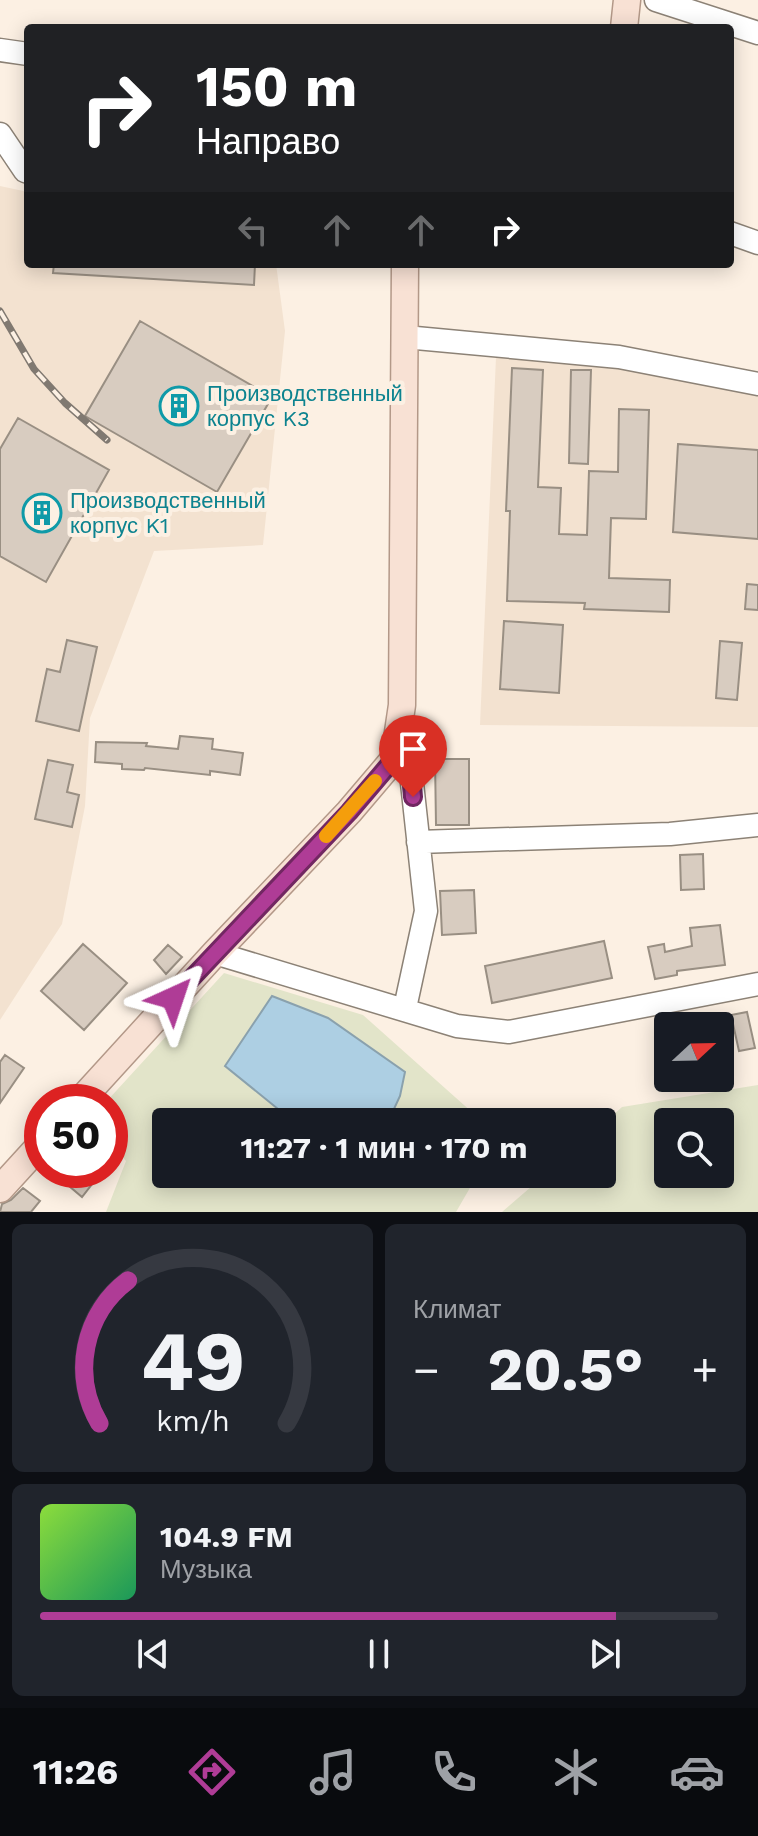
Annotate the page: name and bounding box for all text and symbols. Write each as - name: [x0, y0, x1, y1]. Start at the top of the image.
- text: 150 m: [196, 54, 358, 120]
- icon: right: [64, 56, 168, 160]
- text: Направо: [196, 121, 340, 163]
- icon: left: [231, 208, 275, 252]
- icon: ahead: [315, 208, 359, 252]
- icon: ahead: [399, 208, 443, 252]
- icon: right: [483, 208, 527, 252]
- place label: Производственный корпус K3: [207, 381, 403, 431]
- building icon: Производственный корпус K3: [158, 385, 200, 427]
- place label: Производственный корпус K1: [70, 488, 266, 538]
- building icon: Производственный корпус K1: [21, 492, 63, 534]
- pin: [379, 715, 447, 797]
- icon: arrive: [391, 727, 435, 771]
- position arrow: [131, 956, 215, 1040]
- north arrow: [654, 1012, 734, 1092]
- map controls: [654, 1012, 734, 1188]
- speed limit sign: 50: [24, 1084, 128, 1188]
- button: search: [654, 1108, 734, 1188]
- text: 11:27 · 1 мин · 170 m: [241, 1130, 527, 1165]
- text: Климат: [413, 1294, 502, 1324]
- text: 49: [140, 1313, 245, 1410]
- text: 20.5°: [488, 1334, 643, 1405]
- text: −: [413, 1344, 440, 1396]
- text: +: [691, 1344, 718, 1396]
- text: km/h: [156, 1404, 229, 1438]
- text: 104.9 FM: [160, 1519, 293, 1554]
- text: Музыка: [160, 1554, 252, 1584]
- icon: previous: [131, 1632, 175, 1676]
- icon: pause: [357, 1632, 401, 1676]
- icon: next: [583, 1632, 627, 1676]
- icon: directions: [184, 1744, 240, 1800]
- icon: music: [305, 1744, 361, 1800]
- icon: phone: [426, 1744, 482, 1800]
- icon: climate: [548, 1744, 604, 1800]
- icon: car: [669, 1744, 725, 1800]
- text: 11:26: [33, 1751, 118, 1793]

